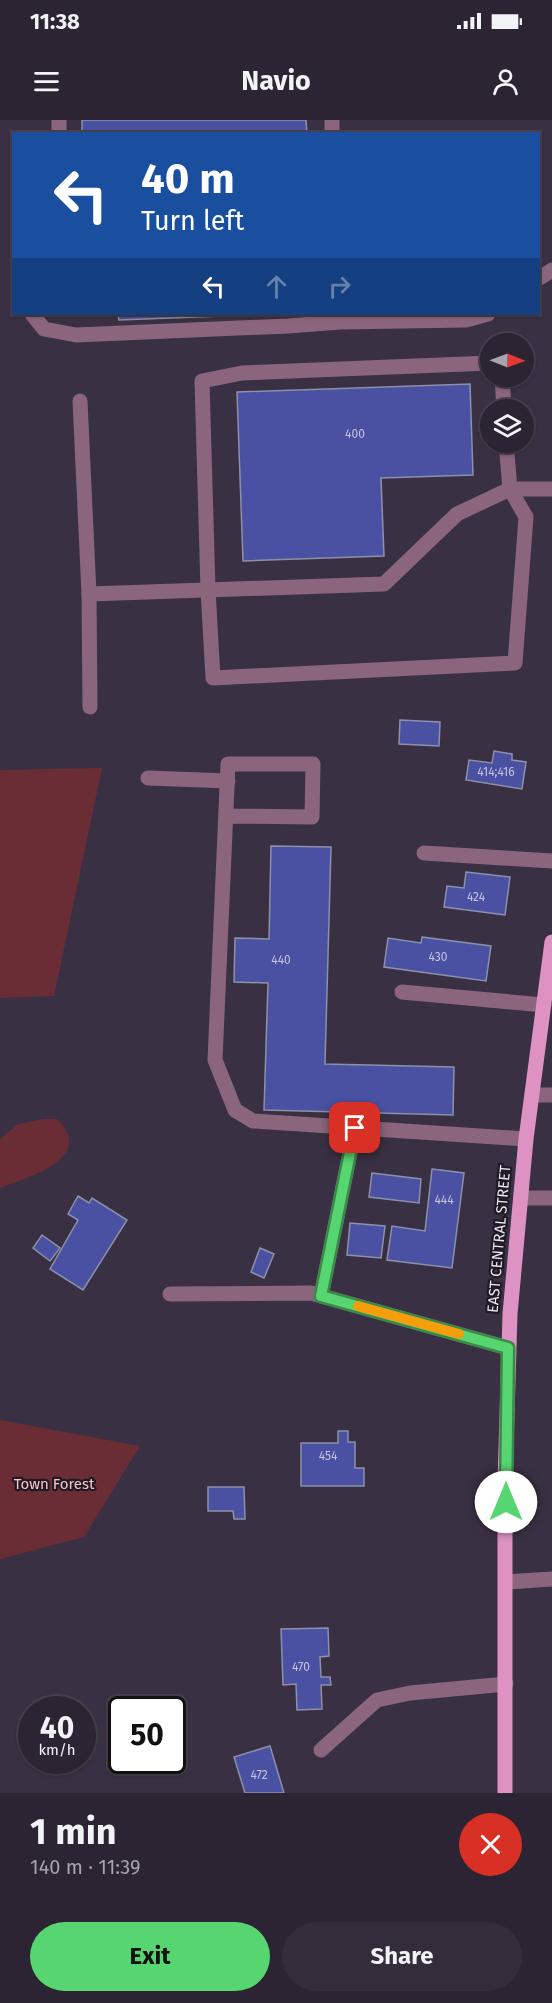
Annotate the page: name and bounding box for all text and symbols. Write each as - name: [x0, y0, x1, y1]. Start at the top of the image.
- text: 11:38: [30, 8, 80, 35]
- icon: menu: [30, 65, 63, 98]
- text: Navio: [241, 65, 311, 97]
- icon: person: [489, 65, 522, 98]
- text: 40 m: [141, 154, 235, 204]
- icon: left: [42, 156, 120, 234]
- text: Turn left: [141, 205, 244, 237]
- icon: left: [197, 270, 230, 303]
- icon: ahead: [260, 270, 293, 303]
- icon: right: [323, 270, 356, 303]
- north arrow: [480, 333, 534, 387]
- map controls: [480, 333, 534, 453]
- button: layers: [480, 399, 534, 453]
- house number: 400: [345, 427, 365, 441]
- house number: 414;416: [477, 765, 515, 779]
- house number: 424: [467, 890, 486, 904]
- house number: 430: [429, 950, 448, 964]
- house number: 440: [271, 953, 291, 967]
- pin: [329, 1102, 380, 1153]
- icon: arrive: [338, 1111, 371, 1144]
- street label: EAST CENTRAL STREET: [484, 1164, 514, 1314]
- house number: 444: [434, 1193, 454, 1207]
- house number: 454: [319, 1449, 338, 1463]
- position arrow: [474, 1470, 538, 1534]
- park label: Town Forest: [14, 1475, 95, 1493]
- house number: 470: [292, 1660, 310, 1674]
- speed limit sign: 50: [108, 1696, 186, 1774]
- text: 40: [40, 1710, 74, 1746]
- text: km/h: [38, 1741, 76, 1759]
- house number: 472: [250, 1768, 268, 1782]
- text: 1 min: [30, 1810, 117, 1854]
- button: close: [459, 1813, 522, 1876]
- text: 140 m · 11:39: [30, 1855, 141, 1879]
- button: Exit: [30, 1922, 270, 1991]
- button: Share: [282, 1922, 522, 1991]

